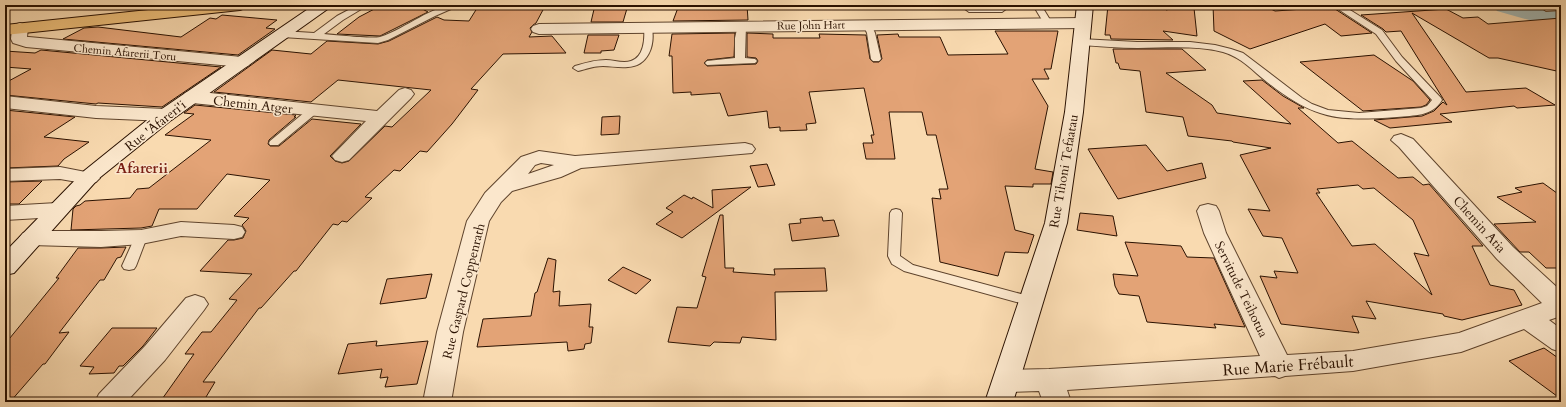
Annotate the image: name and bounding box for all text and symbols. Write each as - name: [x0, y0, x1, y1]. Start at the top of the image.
- street label: Rue John Hart: [777, 17, 846, 34]
- street label: Chemin Afarerii Toru: [73, 41, 177, 64]
- street label: Chemin Atger: [212, 92, 294, 118]
- street label: Rue 'Āfareri'i: [121, 96, 190, 155]
- street label: Rue Tihoni Tefaatau: [1045, 113, 1083, 229]
- district label: Afarerii: [116, 158, 168, 178]
- street label: Chemin Atia: [1449, 192, 1510, 257]
- street label: Rue Gaspard Coppenrath: [438, 222, 490, 361]
- street label: Servitude Teihotua: [1210, 238, 1272, 341]
- street label: Rue Marie Frébault: [1222, 350, 1354, 382]

